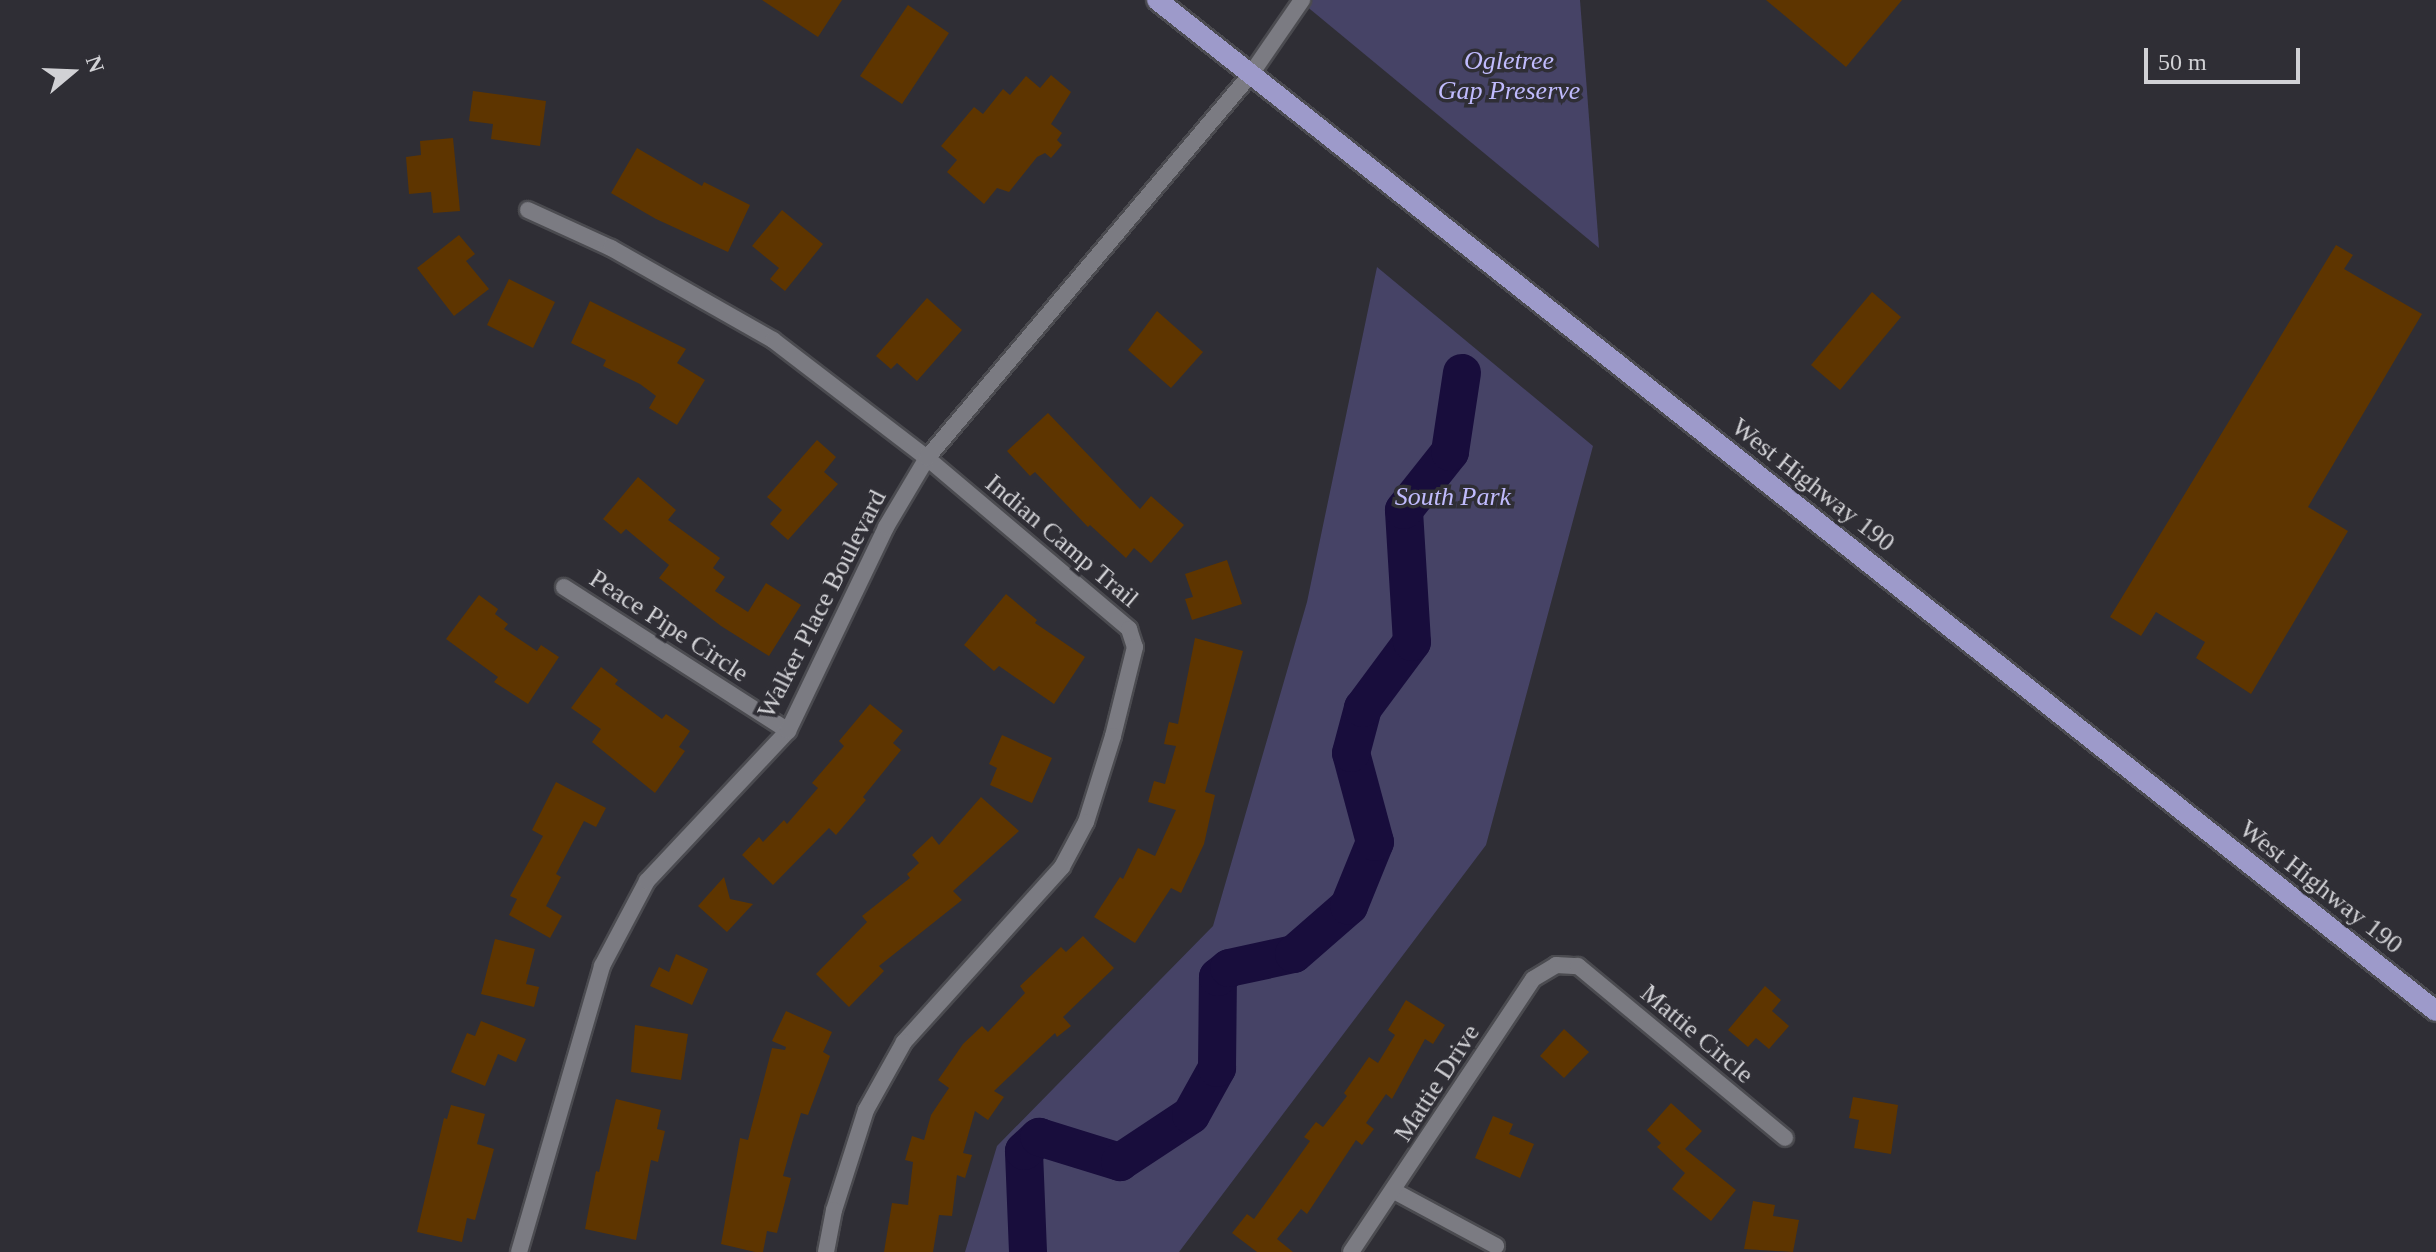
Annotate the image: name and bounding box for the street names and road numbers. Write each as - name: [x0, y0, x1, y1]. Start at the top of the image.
- street label: West Highway 190: [1725, 412, 1901, 558]
- street label: Indian Camp Trail: [979, 468, 1145, 614]
- street label: Walker Place Boulevard: [751, 485, 893, 723]
- street label: Peace Pipe Circle: [584, 563, 754, 689]
- street label: West Highway 190: [2233, 814, 2409, 960]
- street label: Mattie Circle: [1634, 978, 1760, 1090]
- street label: Mattie Drive: [1388, 1018, 1486, 1148]

